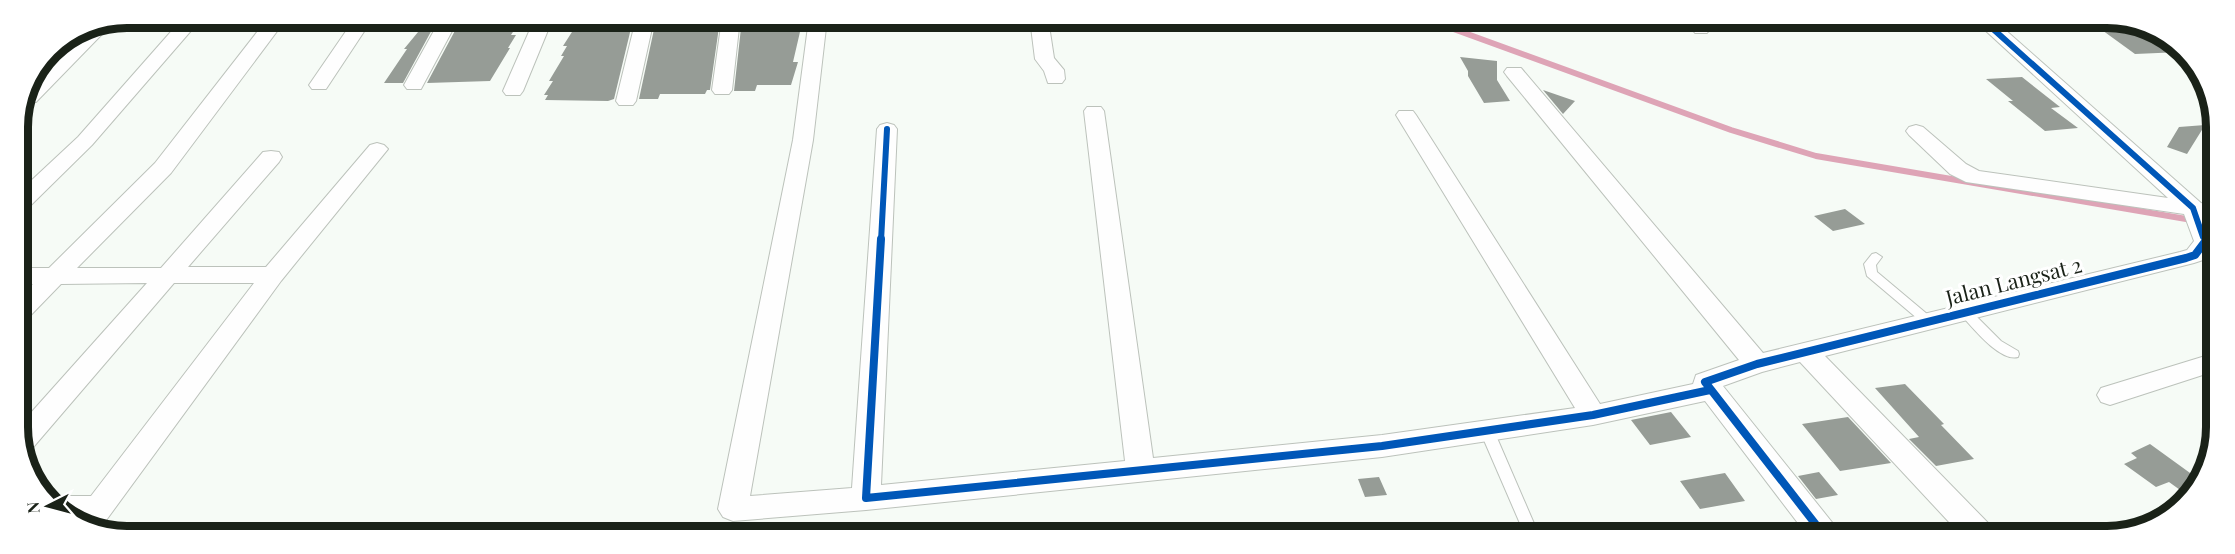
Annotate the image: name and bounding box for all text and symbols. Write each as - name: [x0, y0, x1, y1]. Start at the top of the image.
- street label: Jalan Langsat 2: [1942, 250, 2085, 311]
- north arrow: [18, 476, 78, 536]
- text: N: [21, 500, 44, 514]

